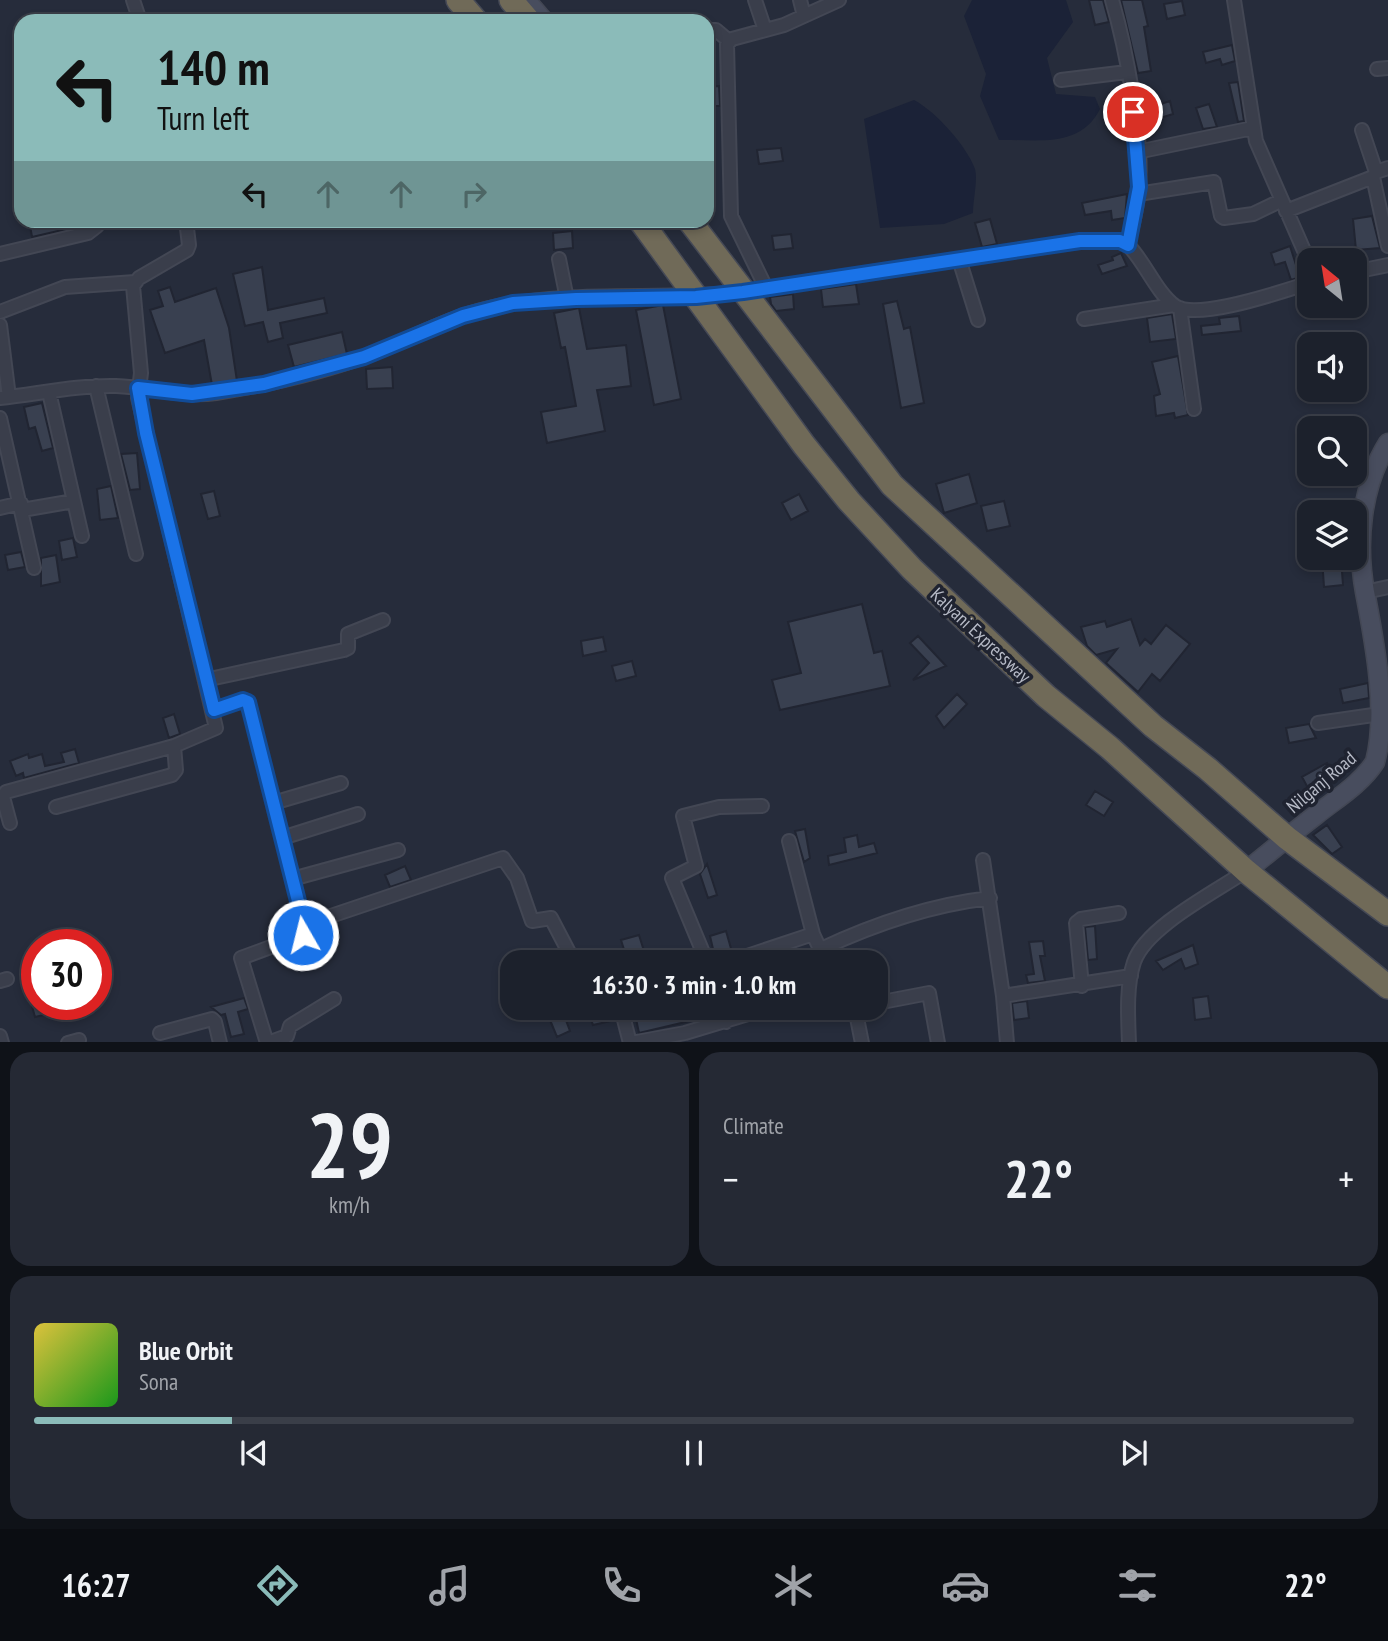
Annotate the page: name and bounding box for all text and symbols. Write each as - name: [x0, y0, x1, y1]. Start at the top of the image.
- text: 140 m: [157, 35, 270, 99]
- icon: left: [42, 42, 133, 133]
- pin: [1103, 82, 1163, 142]
- icon: arrive: [1114, 93, 1152, 131]
- text: Turn left: [157, 97, 249, 139]
- icon: left: [236, 175, 274, 213]
- icon: ahead: [309, 175, 347, 213]
- icon: ahead: [382, 175, 420, 213]
- icon: right: [455, 175, 493, 213]
- north arrow: [1297, 248, 1367, 318]
- map controls: [1297, 248, 1367, 570]
- button: sound: [1297, 332, 1367, 402]
- button: search: [1297, 416, 1367, 486]
- button: layers: [1297, 500, 1367, 570]
- street label: Kalyani Expressway: [926, 582, 1037, 688]
- street label: Nilganj Road: [1281, 746, 1361, 818]
- position arrow: [266, 898, 340, 972]
- speed limit sign: 30: [21, 929, 112, 1020]
- text: 16:30 · 3 min · 1.0 km: [592, 968, 796, 1001]
- text: 29: [306, 1085, 393, 1203]
- text: Climate: [723, 1111, 784, 1140]
- text: 22°: [1004, 1145, 1073, 1212]
- text: −: [723, 1154, 739, 1203]
- text: +: [1338, 1154, 1354, 1203]
- text: km/h: [329, 1190, 370, 1219]
- text: Blue Orbit: [139, 1334, 233, 1367]
- text: Sona: [139, 1367, 178, 1396]
- icon: previous: [235, 1434, 273, 1472]
- icon: pause: [675, 1434, 713, 1472]
- icon: next: [1115, 1434, 1153, 1472]
- icon: directions: [253, 1561, 302, 1610]
- icon: music: [425, 1561, 474, 1610]
- icon: phone: [597, 1561, 646, 1610]
- icon: climate: [769, 1561, 818, 1610]
- icon: car: [941, 1561, 990, 1610]
- icon: filters: [1113, 1561, 1162, 1610]
- text: 16:27: [61, 1564, 131, 1606]
- text: 22°: [1284, 1564, 1327, 1606]

